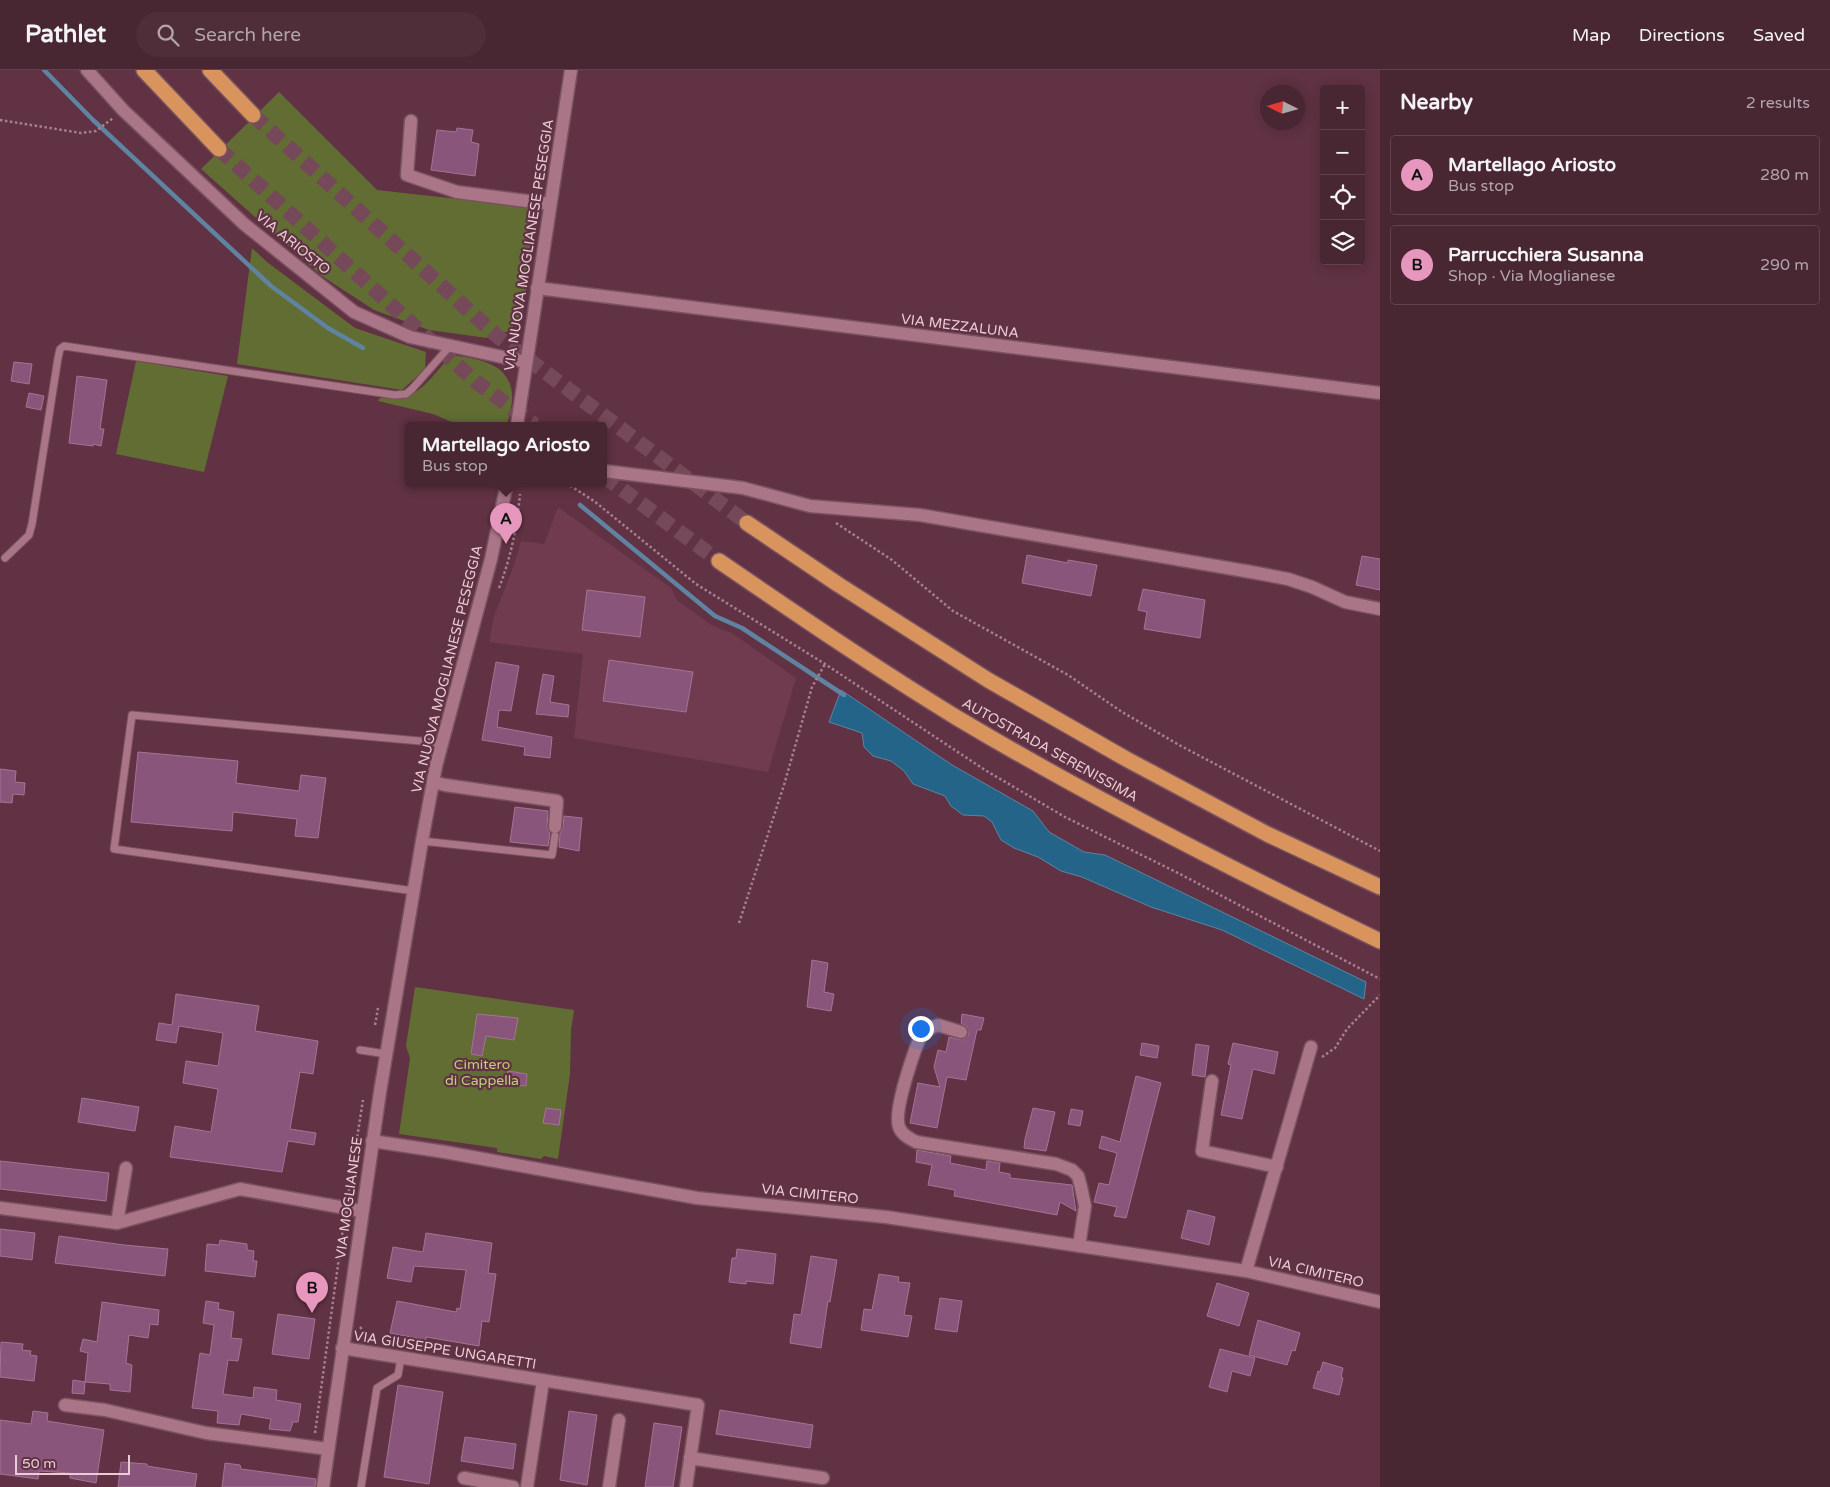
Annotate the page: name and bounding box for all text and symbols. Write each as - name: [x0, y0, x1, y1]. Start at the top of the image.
- search box: [136, 12, 486, 57]
- text: Pathlet: [25, 20, 106, 49]
- icon: search: [154, 21, 182, 49]
- text: Search here: [194, 24, 301, 46]
- text: Map: [1572, 24, 1611, 46]
- text: Directions: [1639, 24, 1725, 46]
- text: Saved: [1753, 24, 1805, 46]
- north arrow: [1260, 85, 1305, 130]
- map controls: [1320, 85, 1365, 265]
- button: +: [1320, 85, 1365, 130]
- text: Nearby: [1400, 90, 1473, 115]
- text: 2 results: [1746, 93, 1810, 113]
- street label: VIA NUOVA MOGLIANESE PESEGGIA: [501, 118, 557, 372]
- button: −: [1320, 130, 1365, 175]
- text: Martellago Ariosto: [1448, 154, 1616, 176]
- text: A: [1411, 165, 1423, 185]
- text: 280 m: [1760, 165, 1809, 185]
- button: locate: [1320, 175, 1365, 220]
- text: Bus stop: [1448, 176, 1514, 196]
- street label: VIA ARIOSTO: [252, 208, 334, 278]
- button: layers: [1320, 220, 1365, 265]
- text: Parrucchiera Susanna: [1448, 244, 1644, 266]
- text: B: [1411, 255, 1423, 275]
- text: 290 m: [1760, 255, 1809, 275]
- text: Shop · Via Moglianese: [1448, 266, 1615, 286]
- street label: VIA MEZZALUNA: [900, 310, 1020, 342]
- popup: [405, 422, 607, 487]
- text: Martellago Ariosto: [422, 434, 590, 456]
- text: Bus stop: [422, 456, 488, 476]
- pin: A: [490, 503, 522, 544]
- street label: VIA NUOVA MOGLIANESE PESEGGIA: [408, 543, 486, 795]
- street label: AUTOSTRADA SERENISSIMA: [959, 694, 1141, 806]
- your location: [908, 1016, 934, 1042]
- park label: Cimitero di Cappella: [445, 1056, 519, 1089]
- street label: VIA MOGLIANESE: [332, 1136, 366, 1260]
- street label: VIA CIMITERO: [760, 1180, 860, 1208]
- street label: VIA CIMITERO: [1266, 1253, 1366, 1291]
- pin: B: [296, 1272, 328, 1313]
- street label: VIA GIUSEPPE UNGARETTI: [352, 1327, 538, 1373]
- scale bar: [15, 1452, 130, 1475]
- text: 50 m: [22, 1455, 56, 1472]

